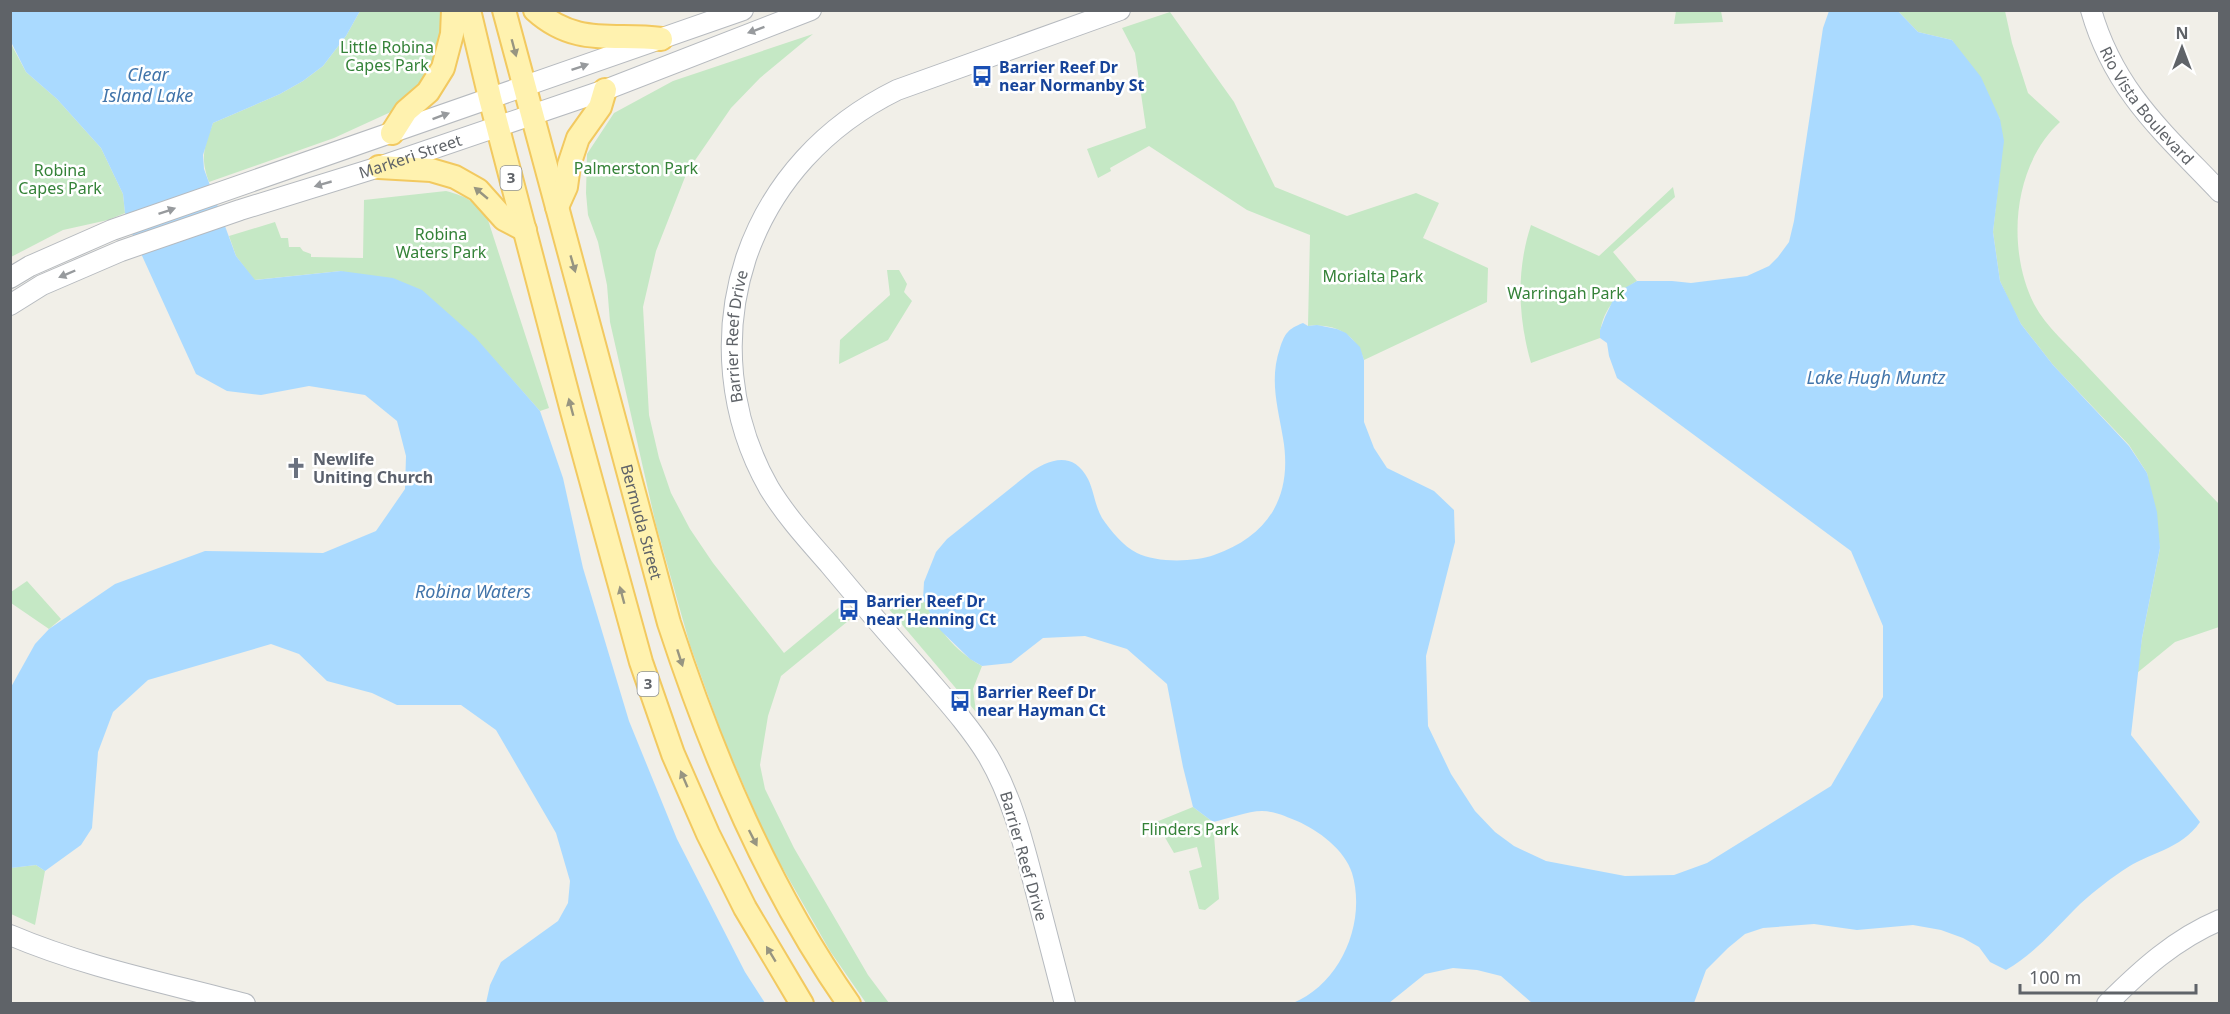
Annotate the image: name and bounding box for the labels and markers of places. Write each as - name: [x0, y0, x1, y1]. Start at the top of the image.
- place label: Barrier Reef Dr near Normanby St: [999, 56, 1144, 96]
- bus stop icon: Barrier Reef Dr near Normanby St: [970, 64, 994, 88]
- place label: Newlife Uniting Church: [313, 448, 433, 488]
- church icon: Newlife Uniting Church: [284, 456, 308, 480]
- place label: Barrier Reef Dr near Henning Ct: [866, 590, 996, 630]
- bus stop icon: Barrier Reef Dr near Henning Ct: [837, 598, 861, 622]
- place label: Barrier Reef Dr near Hayman Ct: [977, 681, 1106, 721]
- bus stop icon: Barrier Reef Dr near Hayman Ct: [948, 689, 972, 713]

